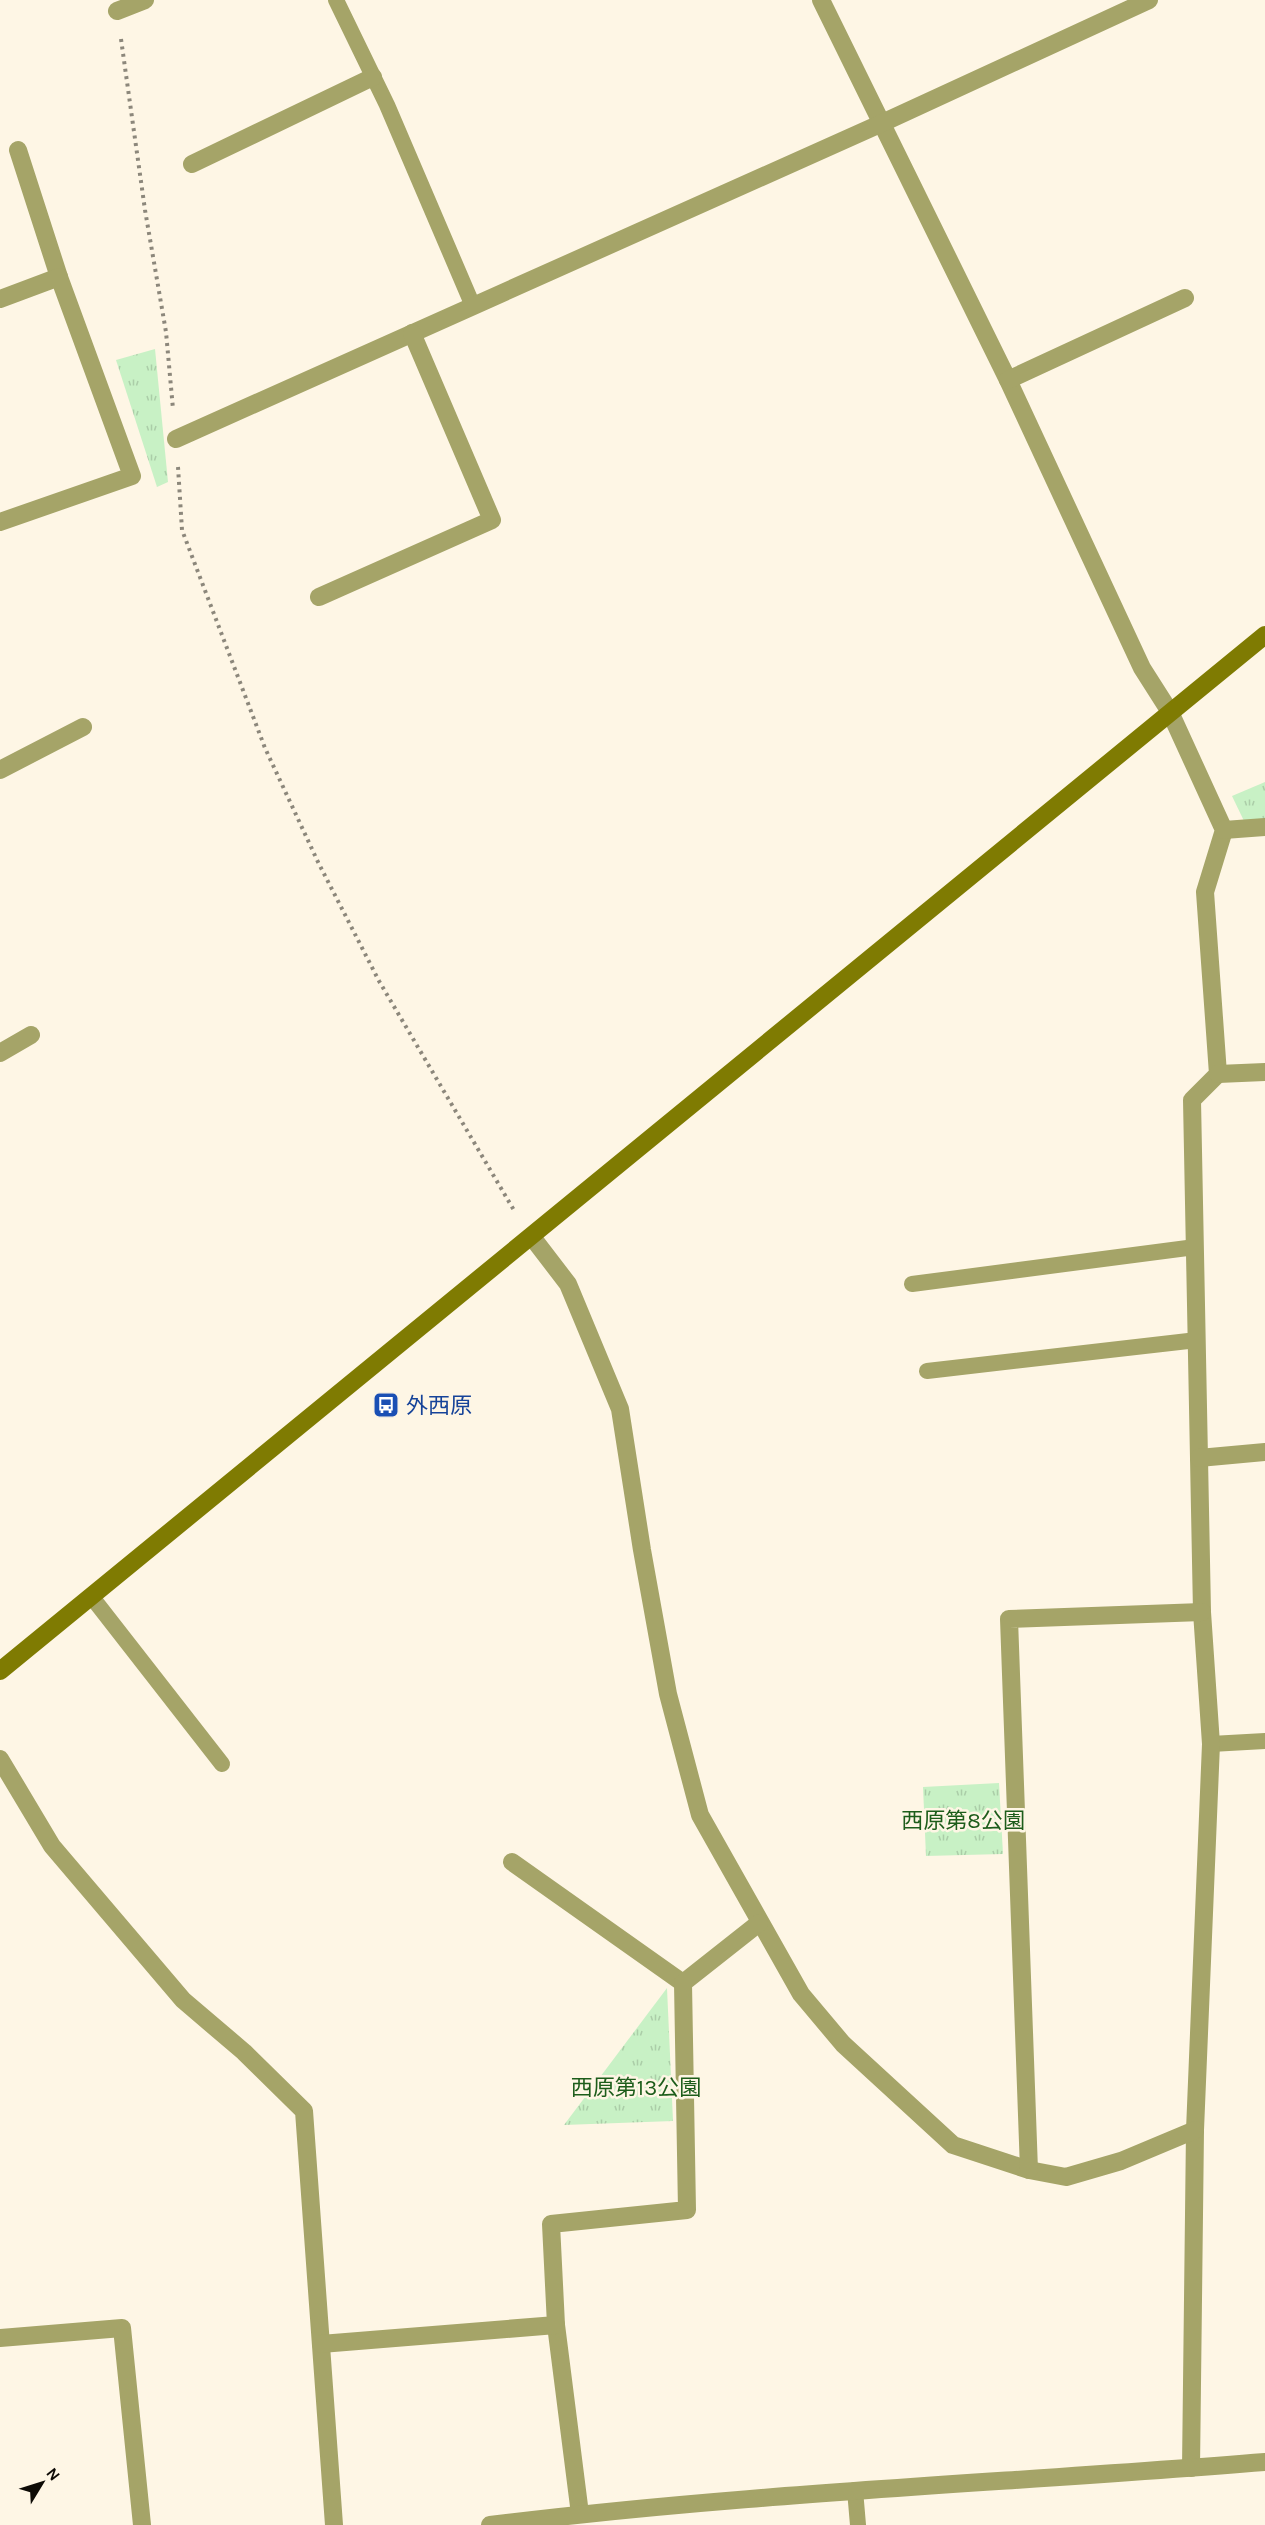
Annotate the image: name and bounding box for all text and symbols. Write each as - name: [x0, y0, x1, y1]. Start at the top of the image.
- bus stop icon: 外西原: [371, 1390, 401, 1420]
- place label: 外西原: [406, 1393, 472, 1419]
- park label: 西原第8公園: [901, 1808, 1025, 1834]
- park label: 西原第13公園: [571, 2075, 701, 2101]
- north arrow: [12, 2453, 72, 2513]
- text: N: [42, 2464, 64, 2484]

